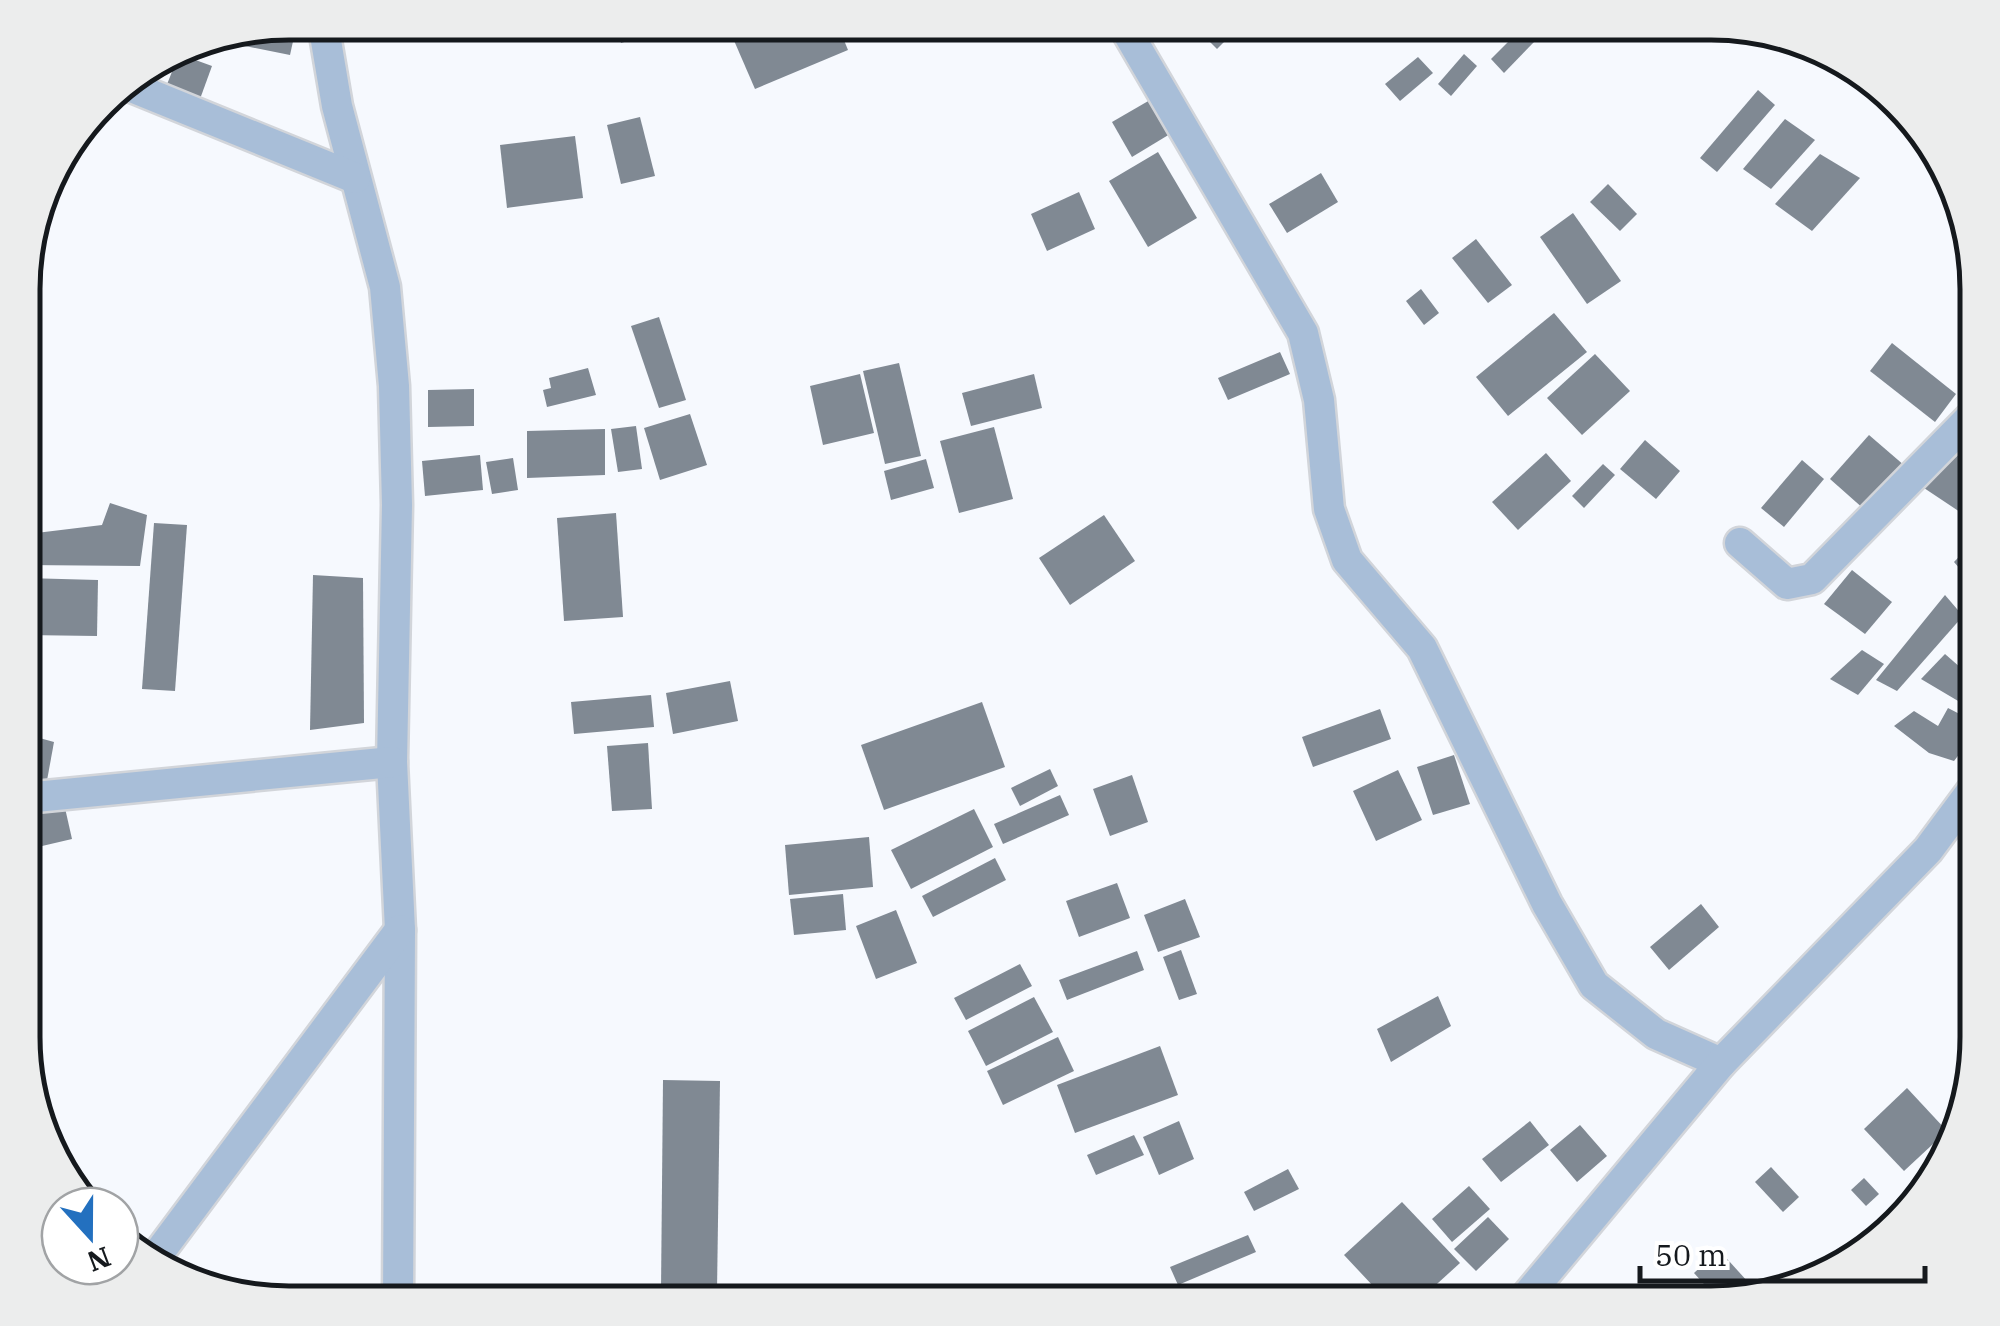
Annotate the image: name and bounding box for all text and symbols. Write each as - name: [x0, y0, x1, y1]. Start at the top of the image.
- north arrow: [40, 1186, 140, 1286]
- scale bar: [1640, 1221, 1925, 1283]
- text: 50 m: [1655, 1235, 1727, 1274]
- text: N: [82, 1239, 116, 1281]

